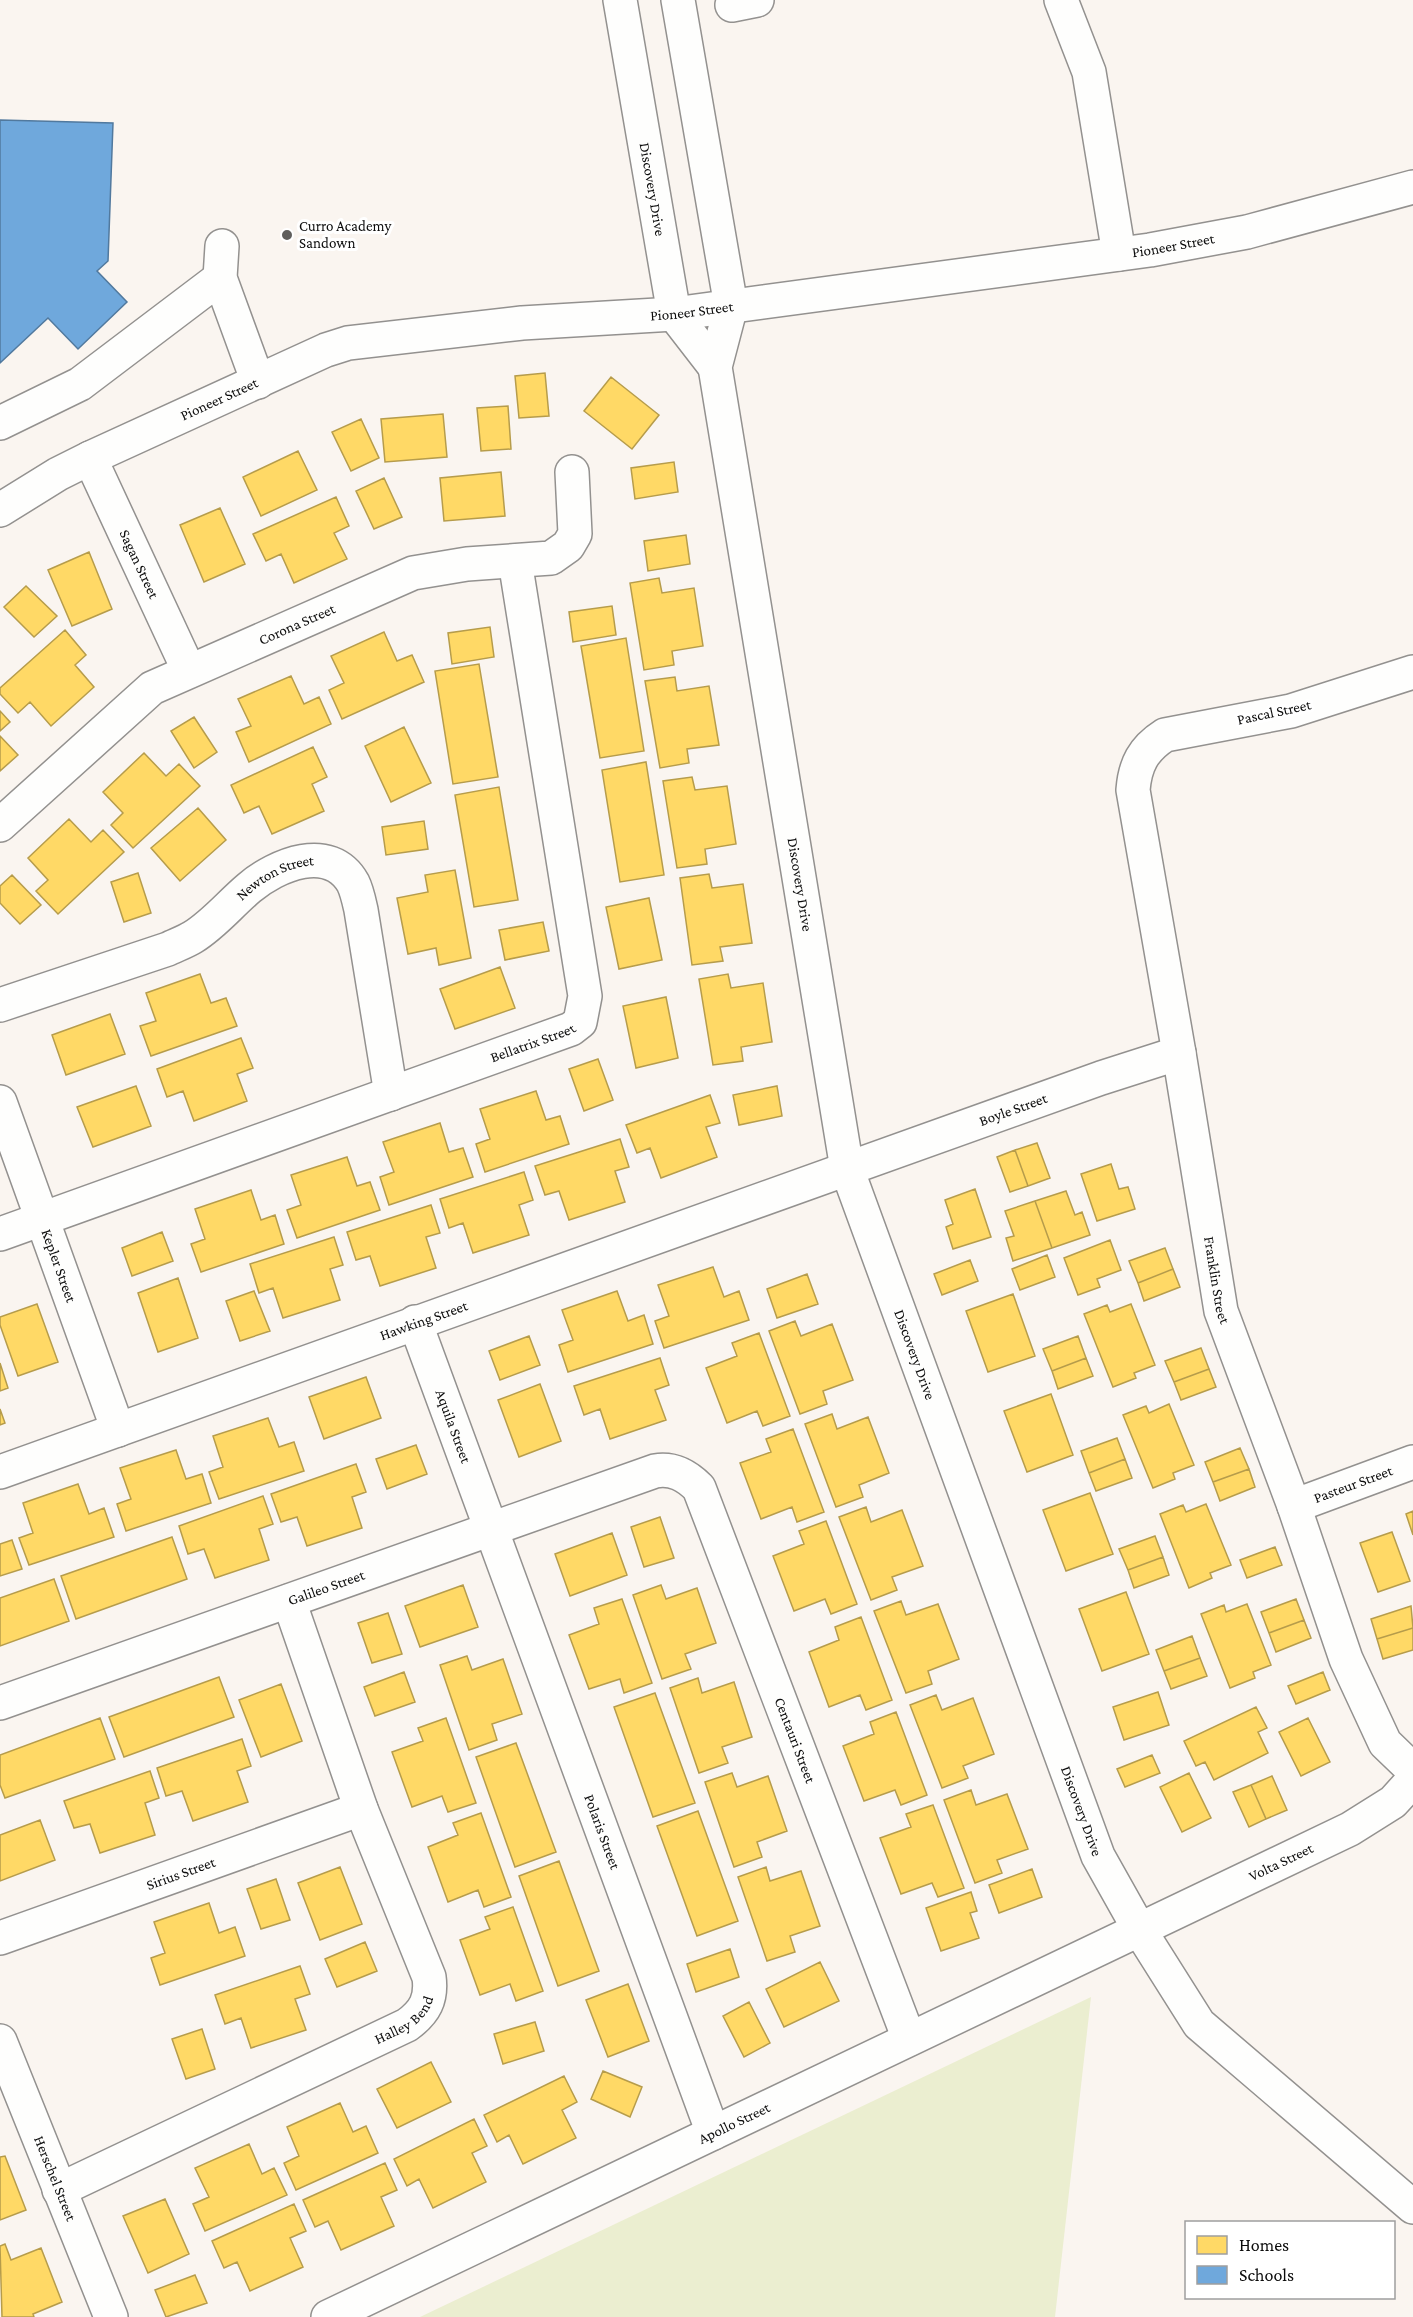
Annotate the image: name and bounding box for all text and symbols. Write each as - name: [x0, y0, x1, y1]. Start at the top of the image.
- street label: Discovery Drive: [637, 141, 669, 238]
- place label: Curro Academy Sandown: [299, 218, 392, 251]
- marker: Curro Academy Sandown: [280, 228, 294, 242]
- street label: Pioneer Street: [1131, 230, 1217, 260]
- street label: Pioneer Street: [650, 298, 735, 323]
- street label: Pioneer Street: [178, 374, 261, 424]
- street label: Sagan Street: [116, 527, 163, 602]
- street label: Corona Street: [256, 600, 338, 648]
- street label: Pascal Street: [1236, 696, 1313, 728]
- street label: Discovery Drive: [785, 836, 816, 933]
- street label: Newton Street: [233, 852, 315, 903]
- street label: Bellatrix Street: [488, 1020, 580, 1065]
- street label: Boyle Street: [977, 1090, 1050, 1129]
- street label: Kepler Street: [38, 1227, 80, 1306]
- street label: Franklin Street: [1201, 1235, 1233, 1327]
- street label: Hawking Street: [378, 1297, 471, 1343]
- street label: Discovery Drive: [891, 1307, 939, 1402]
- street label: Aquila Street: [432, 1387, 474, 1466]
- street label: Pasteur Street: [1311, 1462, 1396, 1506]
- street label: Galileo Street: [286, 1566, 368, 1608]
- street label: Centauri Street: [772, 1695, 819, 1786]
- street label: Discovery Drive: [1058, 1764, 1105, 1859]
- street label: Polaris Street: [581, 1792, 624, 1872]
- street label: Volta Street: [1246, 1839, 1317, 1884]
- street label: Sirius Street: [144, 1853, 218, 1893]
- street label: Halley Bend: [372, 1994, 436, 2047]
- street label: Apollo Street: [696, 2099, 773, 2147]
- street label: Herschel Street: [31, 2133, 80, 2224]
- legend: [1185, 2221, 1395, 2299]
- text: Homes: [1239, 2235, 1289, 2255]
- text: Schools: [1239, 2265, 1294, 2285]

